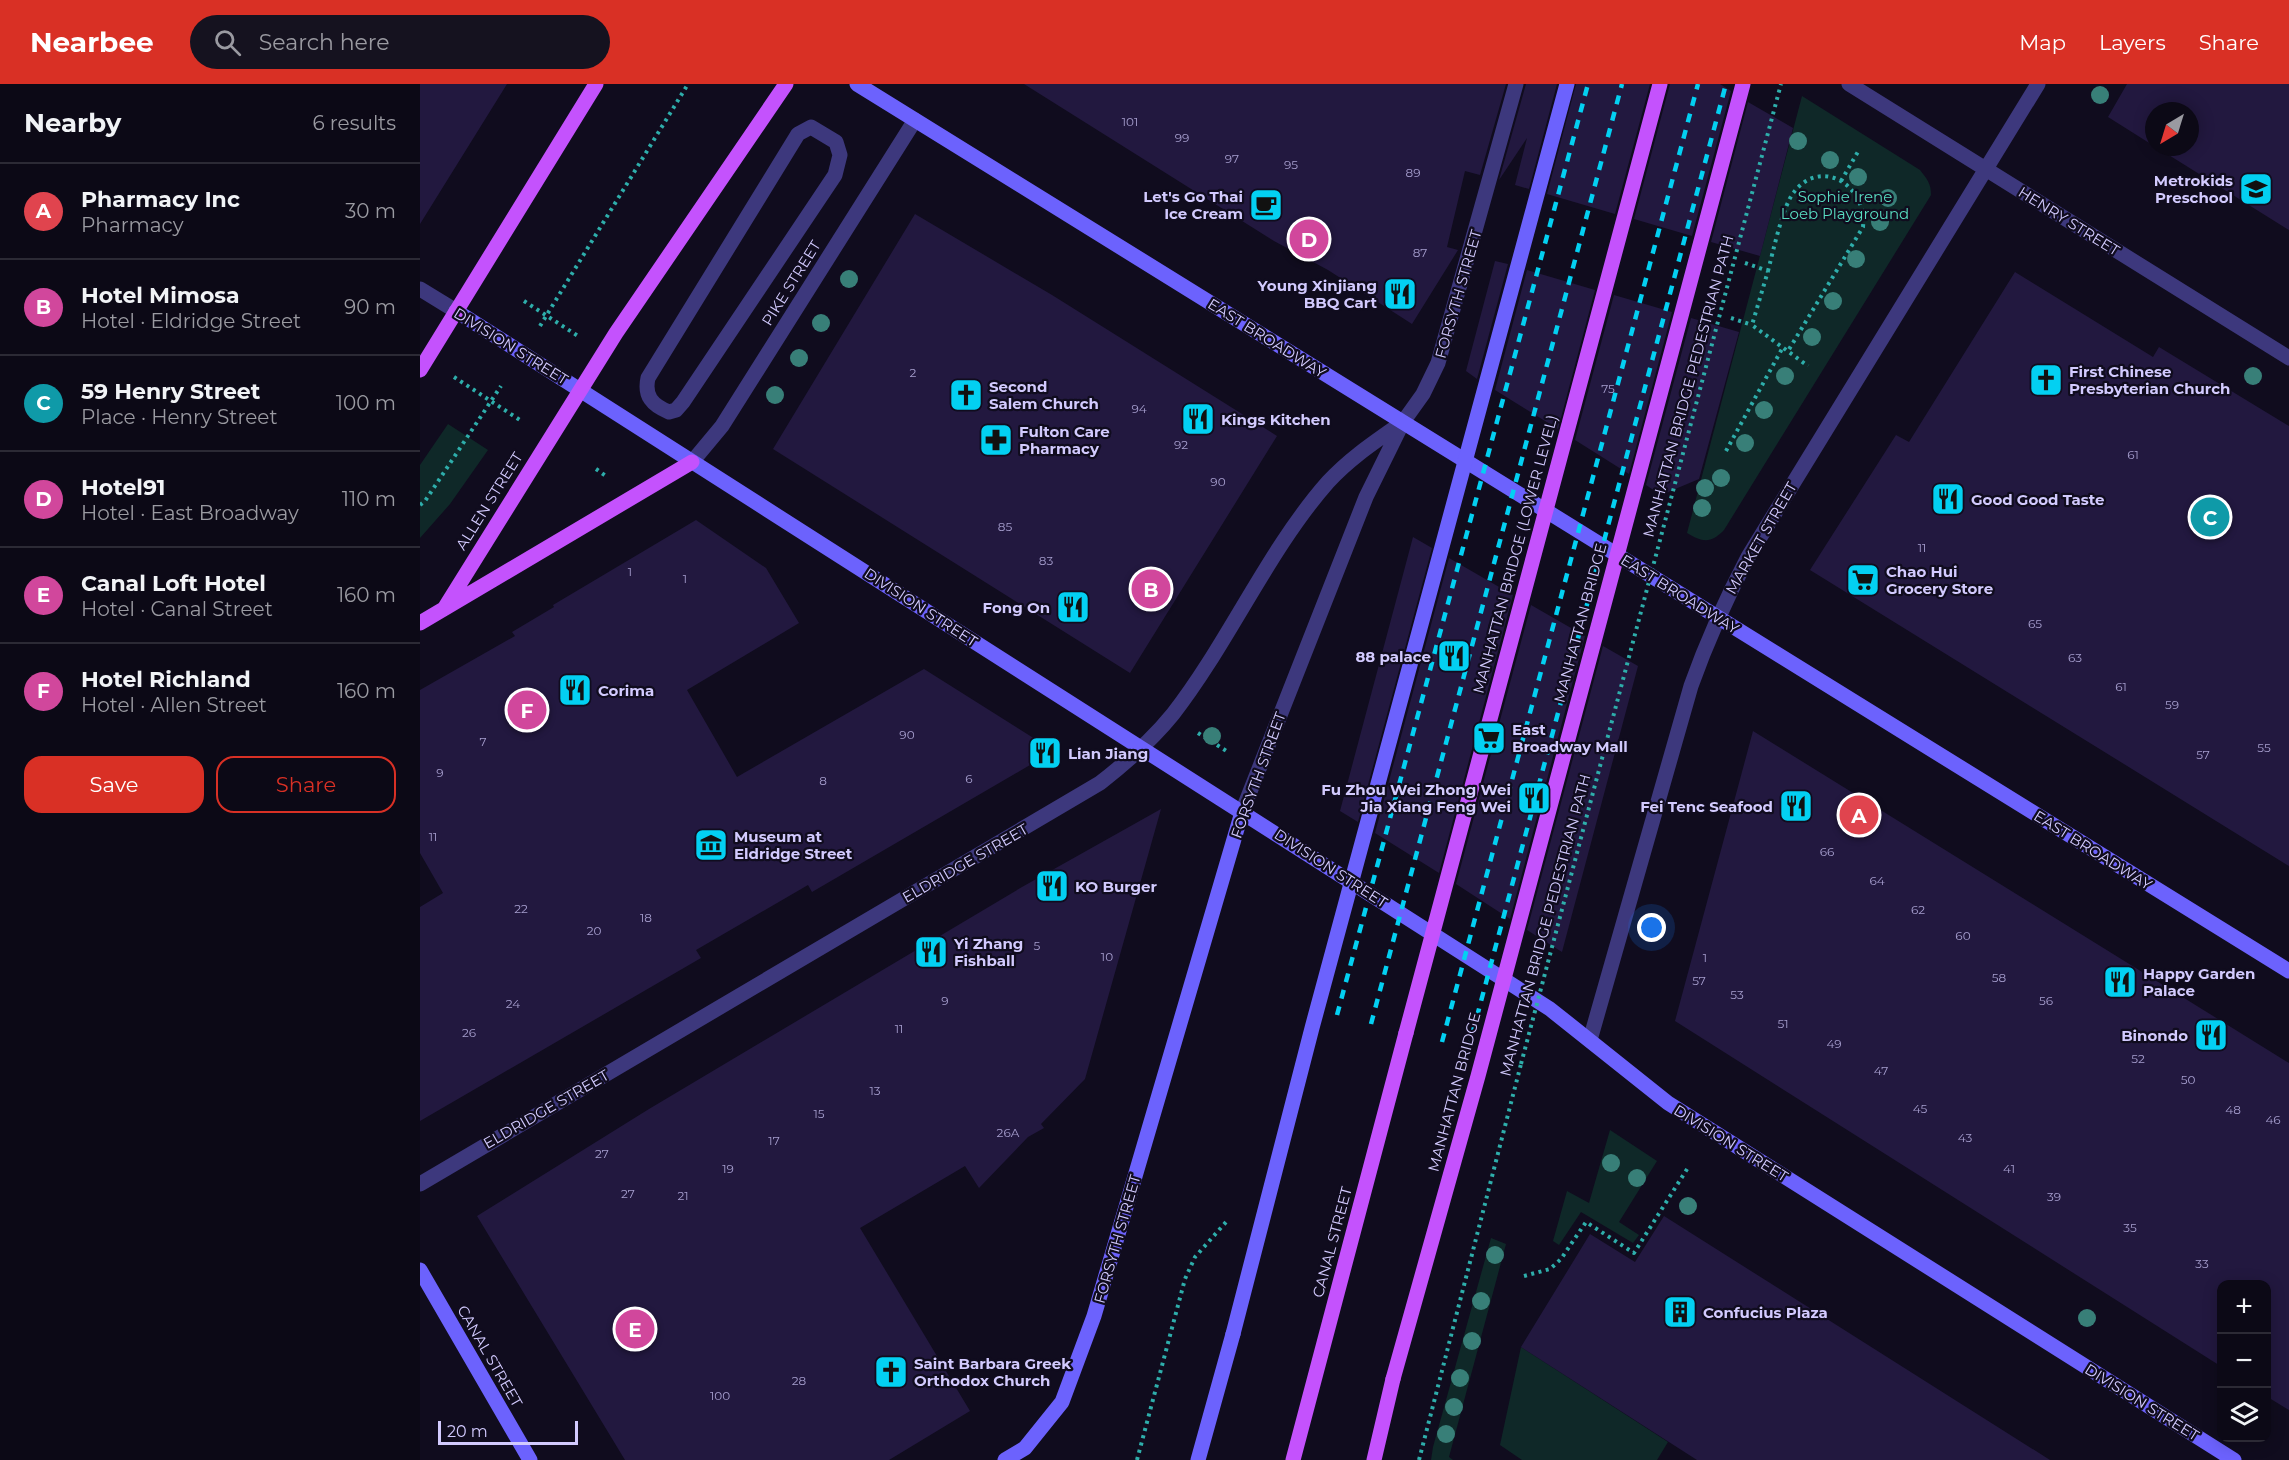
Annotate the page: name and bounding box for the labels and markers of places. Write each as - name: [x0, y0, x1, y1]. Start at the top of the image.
- place label: Metrokids Preschool: [2154, 171, 2233, 207]
- school or university icon: Metrokids Preschool: [2238, 171, 2274, 207]
- place label: Let's Go Thai Ice Cream: [1143, 187, 1243, 223]
- cafe icon: Let's Go Thai Ice Cream: [1248, 187, 1284, 223]
- pin: D: [1290, 216, 1328, 262]
- place label: Young Xinjiang BBQ Cart: [1257, 276, 1377, 312]
- restaurant icon: Young Xinjiang BBQ Cart: [1382, 276, 1418, 312]
- church icon: First Chinese Presbyterian Church: [2028, 362, 2064, 398]
- place label: First Chinese Presbyterian Church: [2069, 362, 2230, 398]
- church icon: Second Salem Church: [948, 377, 984, 413]
- place label: Second Salem Church: [989, 377, 1099, 413]
- restaurant icon: Kings Kitchen: [1180, 401, 1216, 437]
- place label: Kings Kitchen: [1221, 410, 1331, 429]
- pharmacy icon: Fulton Care Pharmacy: [978, 422, 1014, 458]
- place label: Fulton Care Pharmacy: [1019, 422, 1110, 458]
- restaurant icon: Good Good Taste: [1930, 481, 1966, 517]
- place label: Good Good Taste: [1971, 490, 2105, 509]
- pin: C: [2190, 494, 2230, 540]
- supermarket icon: Chao Hui Grocery Store: [1845, 562, 1881, 598]
- place label: Chao Hui Grocery Store: [1886, 562, 1993, 598]
- pin: B: [1132, 566, 1170, 612]
- restaurant icon: Fong On: [1055, 589, 1091, 625]
- place label: Fong On: [983, 598, 1050, 617]
- restaurant icon: 88 palace: [1436, 638, 1472, 674]
- place label: 88 palace: [1355, 647, 1431, 666]
- restaurant icon: Corima: [557, 672, 593, 708]
- place label: Corima: [598, 681, 654, 700]
- pin: F: [508, 688, 546, 732]
- supermarket icon: East Broadway Mall: [1471, 720, 1507, 756]
- place label: East Broadway Mall: [1512, 720, 1628, 756]
- restaurant icon: Lian Jiang: [1027, 735, 1063, 771]
- place label: Lian Jiang: [1068, 744, 1148, 763]
- place label: Fu Zhou Wei Zhong Wei Jia Xiang Feng Wei: [1321, 780, 1511, 816]
- restaurant icon: Fu Zhou Wei Zhong Wei Jia Xiang Feng Wei: [1516, 780, 1552, 816]
- restaurant icon: Fei Tenc Seafood: [1778, 788, 1814, 824]
- pin: A: [1840, 792, 1878, 838]
- place label: Fei Tenc Seafood: [1640, 797, 1773, 816]
- museum icon: Museum at Eldridge Street: [693, 827, 729, 863]
- place label: Museum at Eldridge Street: [734, 827, 853, 863]
- restaurant icon: KO Burger: [1034, 868, 1070, 904]
- place label: KO Burger: [1075, 877, 1158, 896]
- restaurant icon: Yi Zhang Fishball: [913, 934, 949, 970]
- place label: Yi Zhang Fishball: [953, 934, 1023, 970]
- restaurant icon: Happy Garden Palace: [2102, 964, 2138, 1000]
- place label: Happy Garden Palace: [2143, 964, 2255, 1000]
- restaurant icon: Binondo: [2193, 1017, 2229, 1053]
- place label: Binondo: [2121, 1026, 2188, 1045]
- building icon: Confucius Plaza: [1662, 1294, 1698, 1330]
- place label: Confucius Plaza: [1703, 1303, 1828, 1322]
- pin: E: [616, 1306, 654, 1352]
- church icon: Saint Barbara Greek Orthodox Church: [873, 1354, 909, 1390]
- place label: Saint Barbara Greek Orthodox Church: [914, 1354, 1071, 1390]

